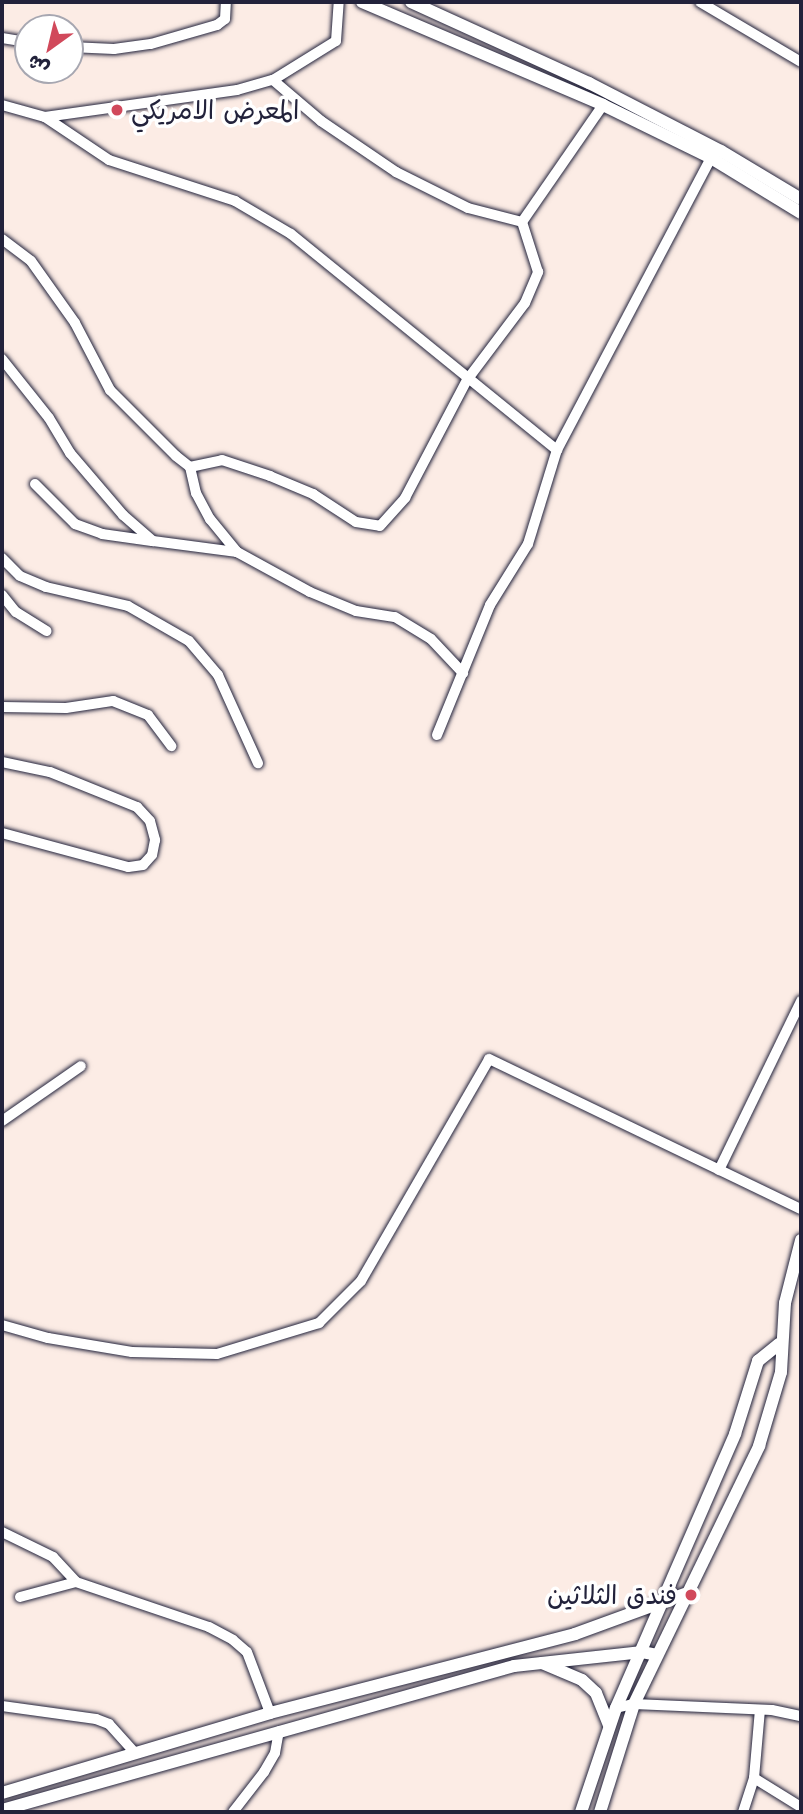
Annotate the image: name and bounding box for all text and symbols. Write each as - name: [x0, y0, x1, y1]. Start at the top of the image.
- north arrow: [14, 14, 84, 84]
- text: ش: [22, 49, 54, 81]
- place label: المعرض الامريكي: [131, 94, 299, 126]
- marker: المعرض الامريكي: [109, 102, 125, 118]
- place label: فندق الثلاثين: [547, 1579, 677, 1611]
- marker: فندق الثلاثين: [683, 1587, 699, 1603]

